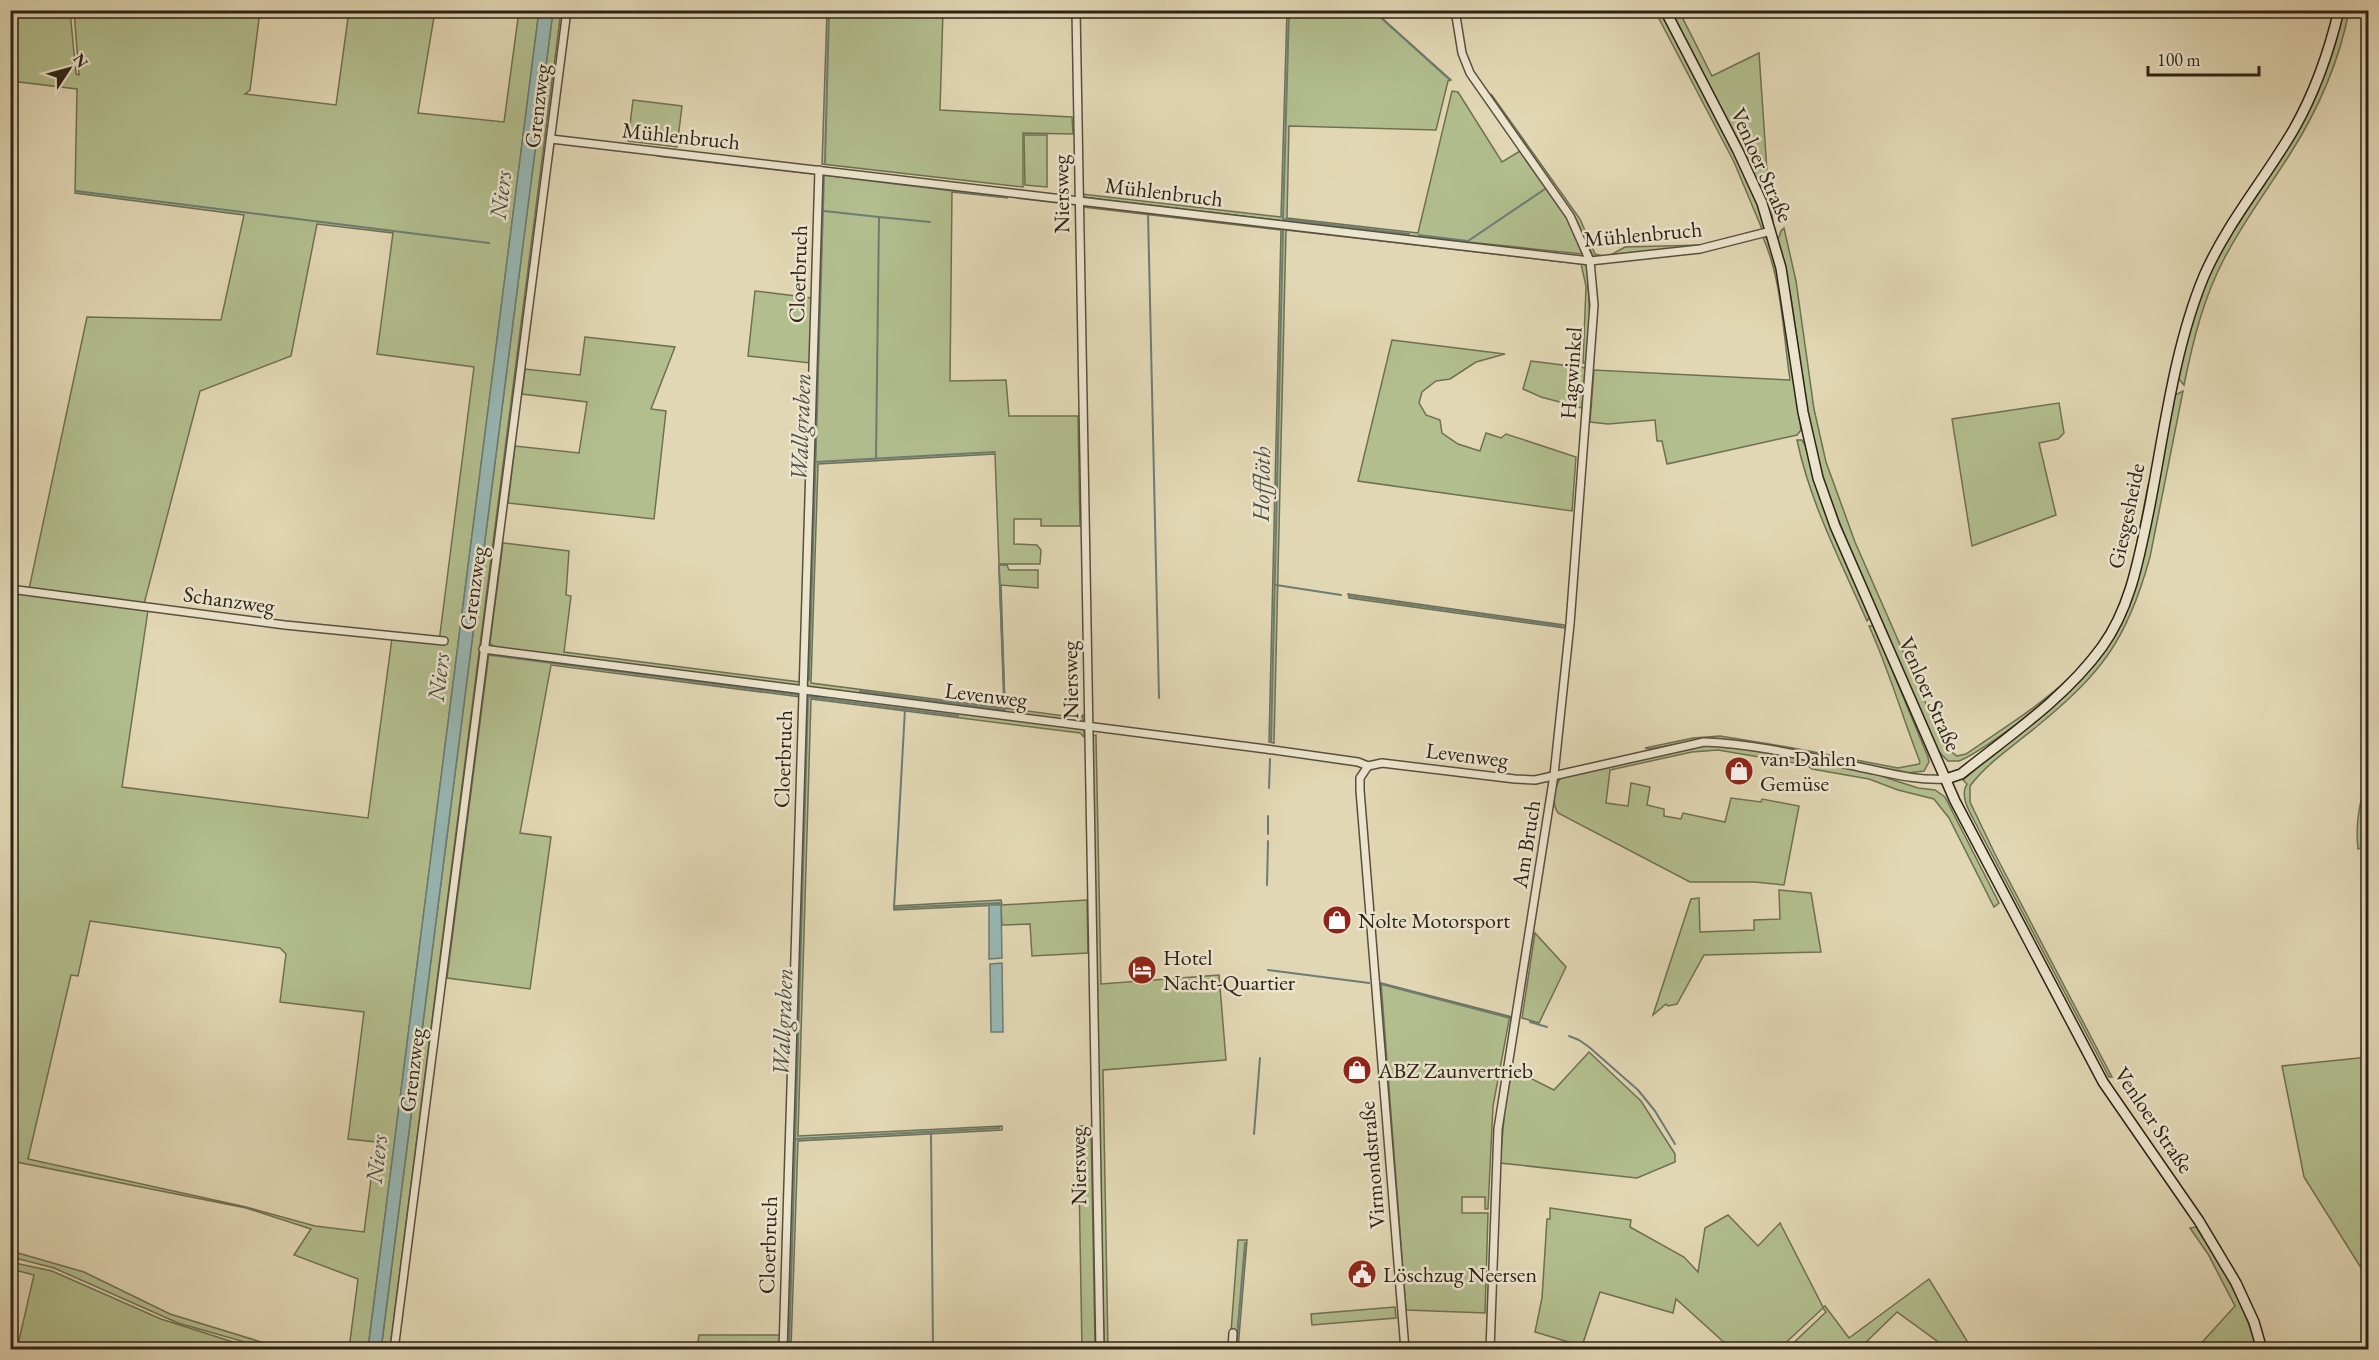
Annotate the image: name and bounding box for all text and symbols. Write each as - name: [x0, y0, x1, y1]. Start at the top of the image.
- north arrow: [39, 39, 99, 99]
- scale bar: [2148, 39, 2259, 77]
- text: 100 m: [2157, 48, 2201, 71]
- text: N: [68, 49, 93, 72]
- street label: Grenzweg: [517, 62, 557, 150]
- street label: Venloer Straße: [1724, 103, 1800, 227]
- street label: Mühlenbruch: [620, 115, 742, 157]
- street label: Niersweg: [1046, 154, 1076, 234]
- water label: Niers: [482, 168, 518, 222]
- street label: Mühlenbruch: [1103, 170, 1225, 214]
- street label: Mühlenbruch: [1583, 214, 1703, 254]
- street label: Cloerbruch: [782, 224, 814, 324]
- street label: Hagwinkel: [1553, 326, 1589, 420]
- water label: Wallgraben: [783, 373, 817, 481]
- water label: Hofflöth: [1245, 446, 1277, 523]
- street label: Giesgesheide: [2101, 460, 2151, 572]
- street label: Grenzweg: [453, 544, 493, 632]
- street label: Schanzweg: [181, 579, 277, 621]
- street label: Venloer Straße: [1892, 632, 1968, 756]
- street label: Niersweg: [1055, 640, 1085, 720]
- water label: Niers: [420, 650, 456, 704]
- street label: Levenweg: [943, 676, 1029, 714]
- street label: Cloerbruch: [767, 709, 799, 809]
- street label: Levenweg: [1424, 736, 1510, 774]
- place label: van Dahlen Gemüse: [1760, 744, 1857, 798]
- shop icon: van Dahlen Gemüse: [1723, 755, 1755, 787]
- street label: Am Bruch: [1505, 798, 1547, 891]
- shop icon: Nolte Motorsport: [1321, 904, 1353, 936]
- place label: Nolte Motorsport: [1358, 906, 1510, 935]
- place label: Hotel Nacht-Quartier: [1163, 943, 1296, 997]
- hotel icon: Hotel Nacht-Quartier: [1126, 954, 1158, 986]
- water label: Wallgraben: [765, 968, 799, 1076]
- street label: Grenzweg: [392, 1026, 432, 1114]
- shop icon: ABZ Zaunvertrieb: [1341, 1054, 1373, 1086]
- place label: ABZ Zaunvertrieb: [1377, 1056, 1533, 1085]
- street label: Venloer Straße: [2108, 1061, 2200, 1179]
- street label: Virmondstraße: [1352, 1100, 1392, 1230]
- street label: Niersweg: [1063, 1126, 1093, 1206]
- water label: Niers: [358, 1132, 394, 1186]
- street label: Cloerbruch: [752, 1195, 784, 1295]
- public building icon: Löschzug Neersen: [1346, 1258, 1378, 1290]
- place label: Löschzug Neersen: [1383, 1260, 1537, 1289]

